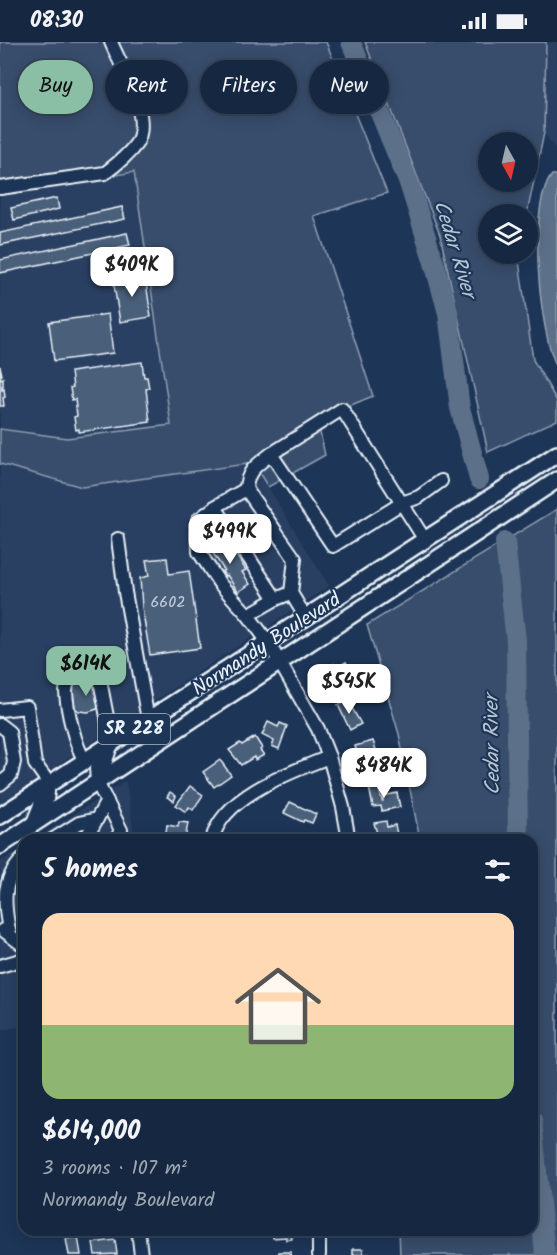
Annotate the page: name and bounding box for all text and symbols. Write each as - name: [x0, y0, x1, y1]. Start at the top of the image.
- text: 08:30: [30, 4, 83, 39]
- chip: Buy: [18, 60, 93, 114]
- chip: Rent: [105, 60, 188, 114]
- chip: Filters: [200, 60, 297, 114]
- chip: New: [309, 60, 389, 114]
- north arrow: [478, 132, 538, 192]
- map controls: [478, 132, 538, 264]
- water label: Cedar River: [424, 196, 486, 306]
- button: layers: [478, 204, 538, 264]
- pin: $409K: [90, 247, 174, 298]
- text: $409K: [104, 250, 160, 282]
- pin: $499K: [188, 514, 272, 565]
- text: $499K: [202, 517, 258, 549]
- street label: Normandy Boulevard: [186, 584, 349, 705]
- house number: 6602: [150, 590, 186, 615]
- pin: $614K: [44, 646, 128, 697]
- text: $614K: [60, 649, 112, 681]
- pin: $545K: [307, 664, 391, 715]
- text: $545K: [321, 667, 377, 699]
- water label: Cedar River: [476, 691, 510, 795]
- road number: SR 228: [98, 714, 170, 744]
- pin: $484K: [342, 748, 426, 799]
- text: $484K: [355, 751, 413, 783]
- text: 5 homes: [42, 849, 138, 891]
- icon: filters: [481, 854, 514, 887]
- icon: home: [224, 952, 332, 1060]
- text: $614,000: [42, 1111, 140, 1153]
- text: 3 rooms · 107 m²: [42, 1153, 187, 1185]
- text: Normandy Boulevard: [42, 1185, 214, 1217]

